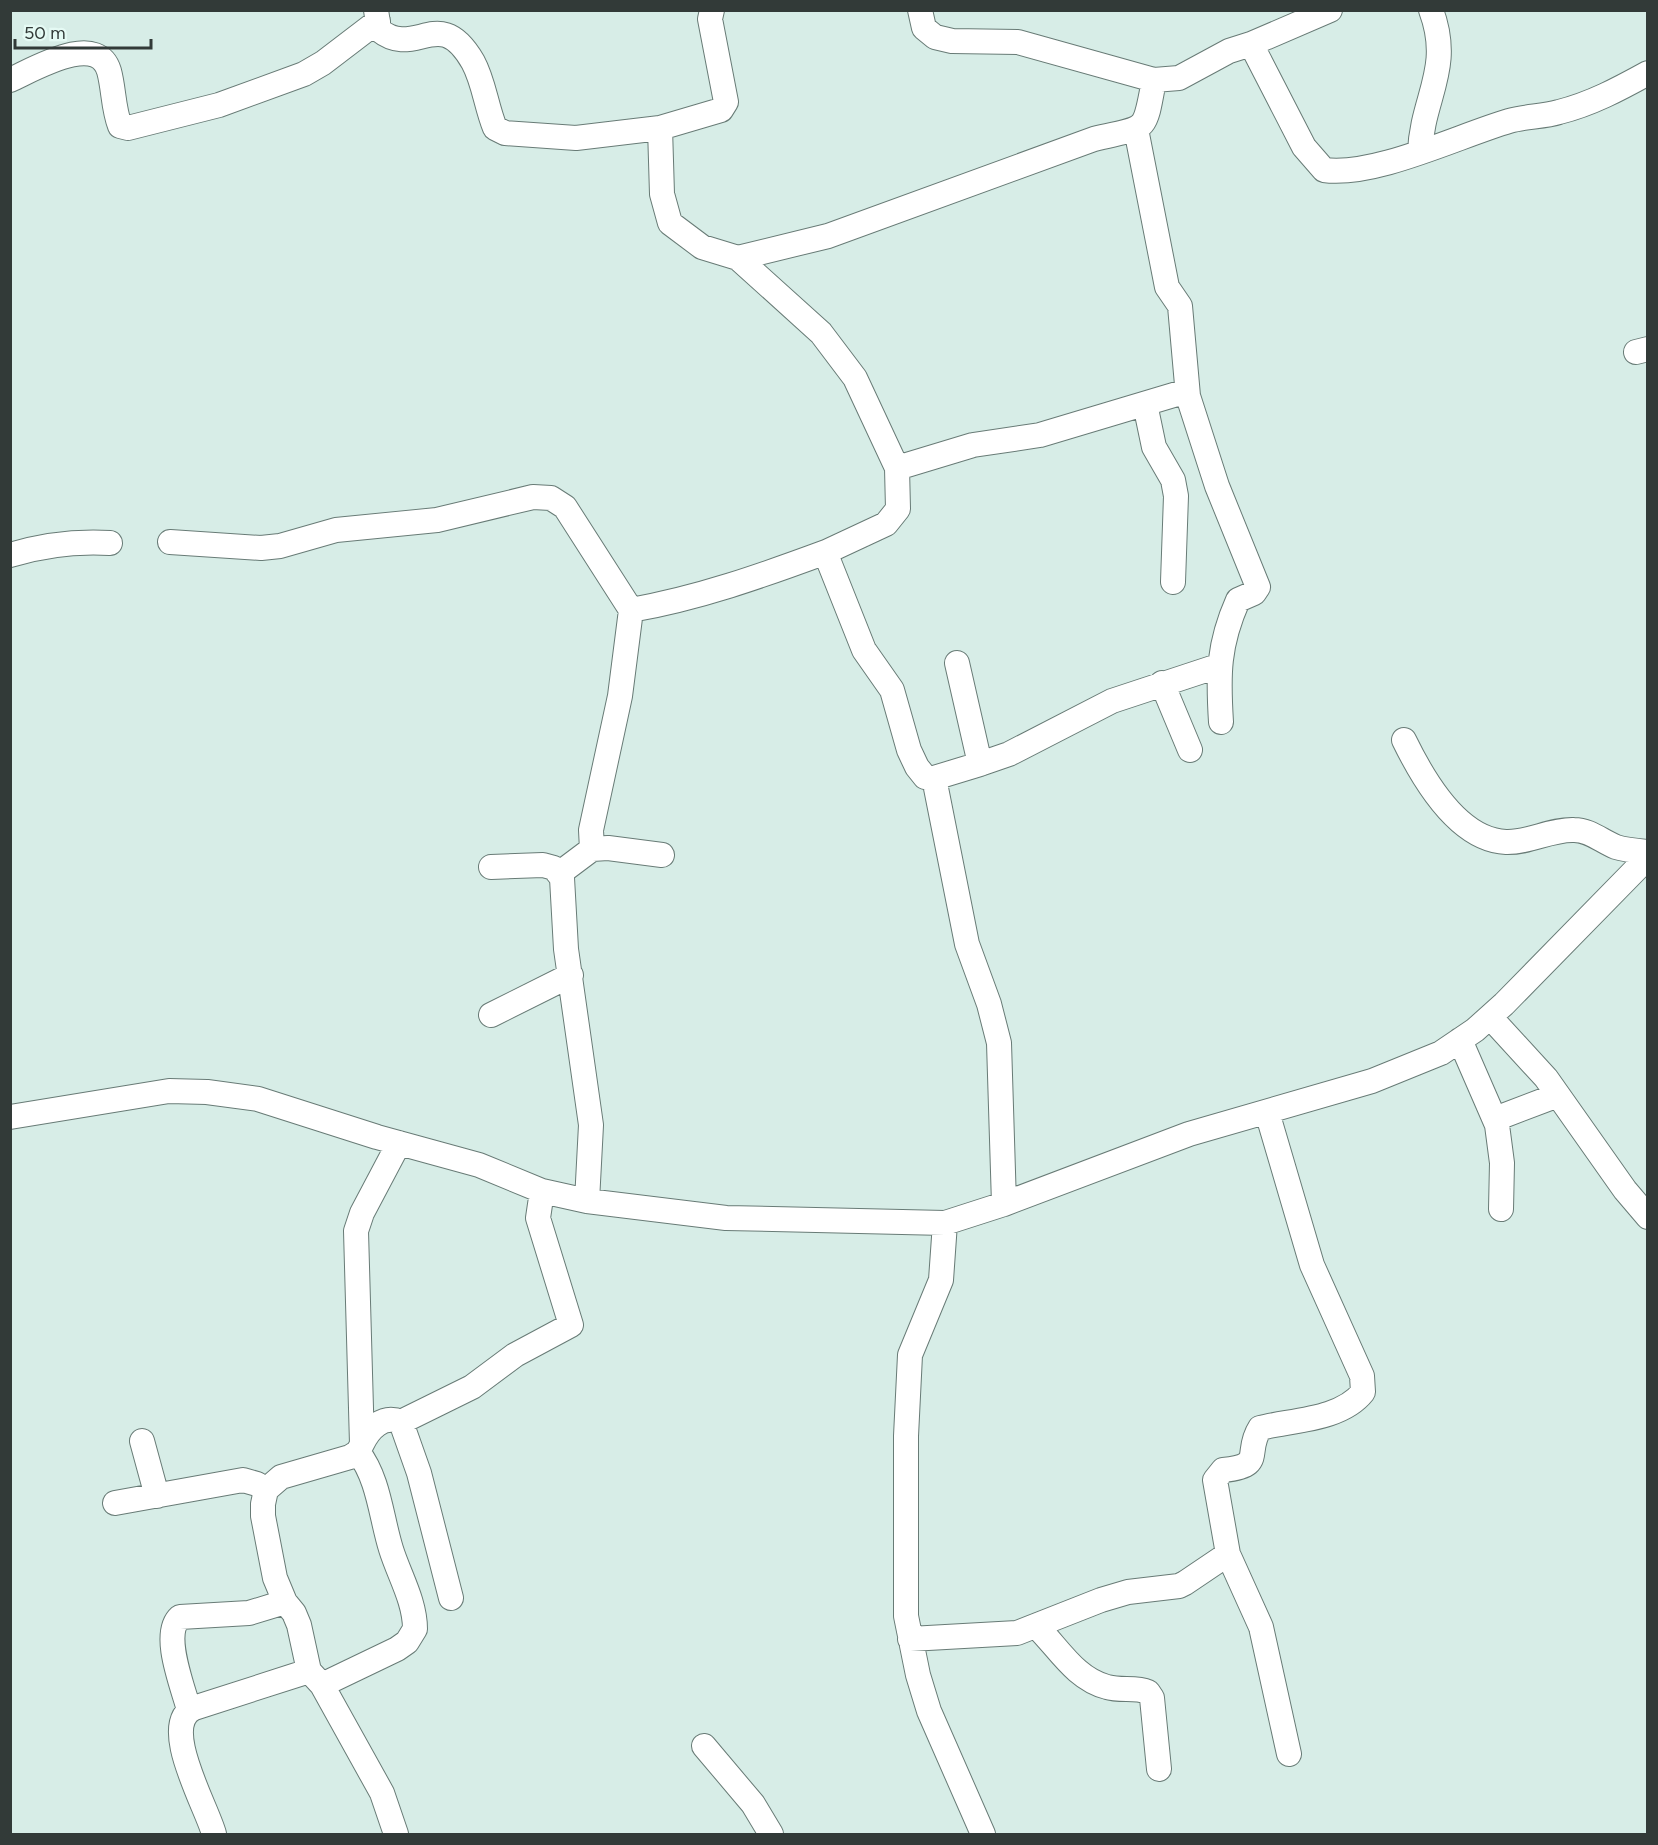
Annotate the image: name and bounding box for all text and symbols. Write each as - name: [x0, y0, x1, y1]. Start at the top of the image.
- scale bar: [15, 12, 152, 50]
- text: 50 m: [24, 22, 66, 44]

